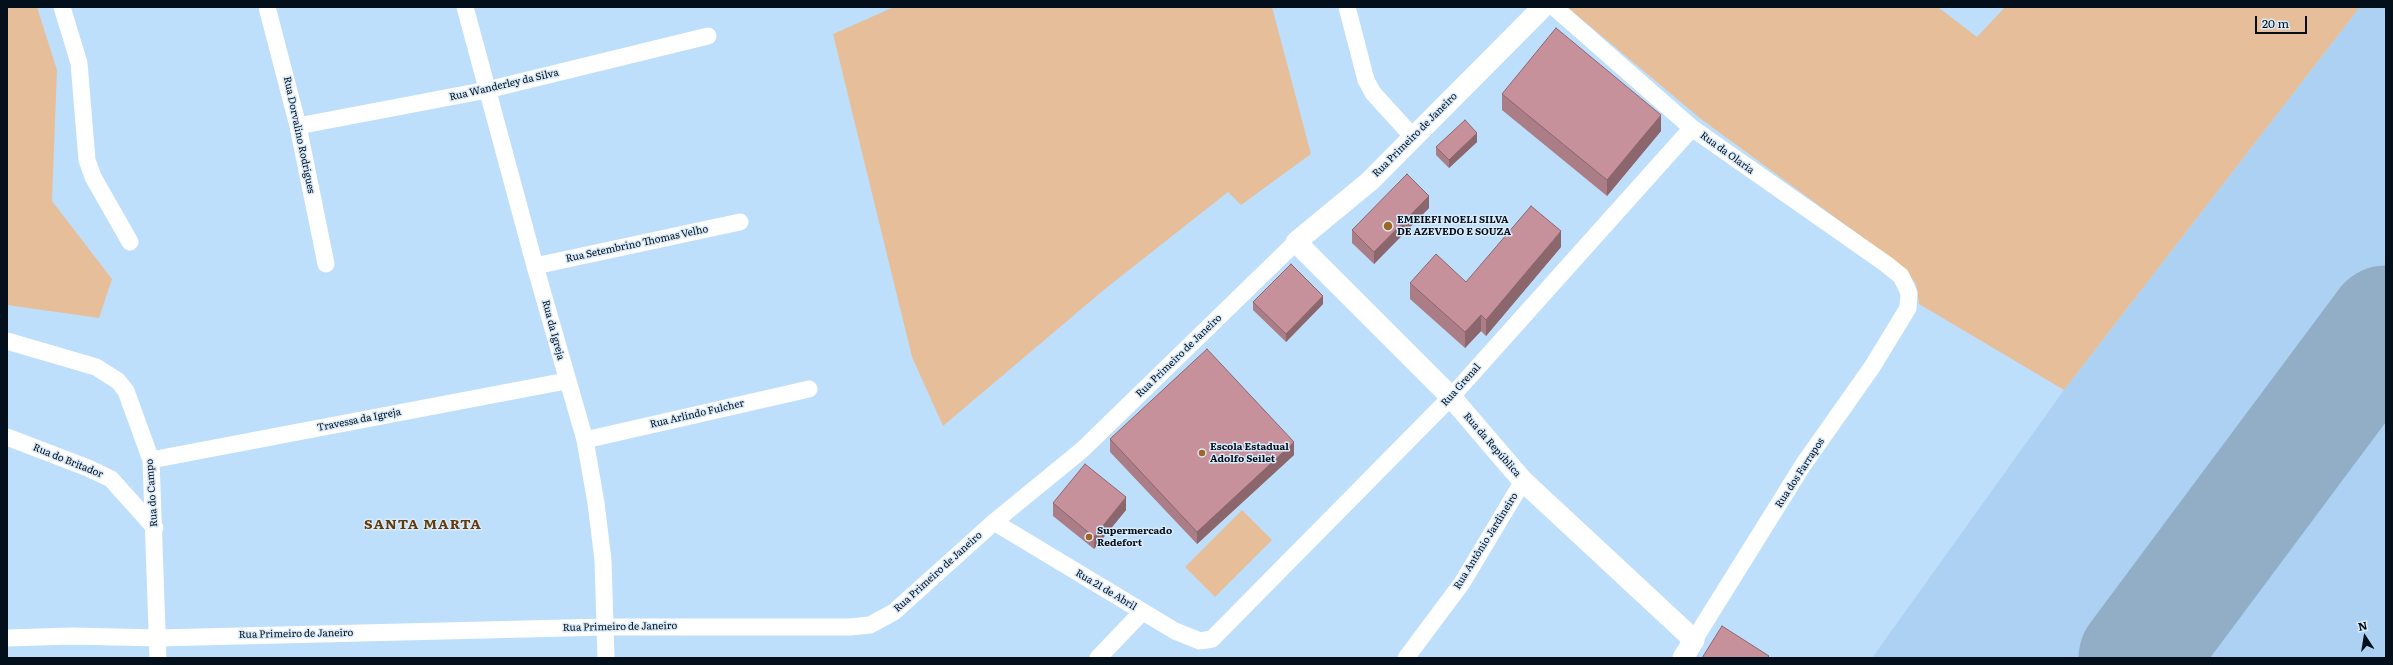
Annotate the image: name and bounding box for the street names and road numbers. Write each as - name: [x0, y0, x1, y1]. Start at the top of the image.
- street label: Rua Wanderley da Silva: [448, 67, 560, 103]
- street label: Rua Dorvalino Rodrigues: [281, 75, 317, 195]
- street label: Rua Primeiro de Janeiro: [1370, 90, 1460, 180]
- street label: Rua da Olaria: [1698, 129, 1756, 177]
- street label: Rua Setembrino Thomas Velho: [565, 223, 709, 265]
- street label: Rua da Igreja: [539, 299, 567, 361]
- street label: Rua Primeiro de Janeiro: [1134, 312, 1224, 400]
- street label: Rua Grenal: [1439, 361, 1483, 409]
- street label: Rua Arlindo Fulcher: [649, 397, 745, 431]
- street label: Travessa da Igreja: [316, 406, 402, 434]
- street label: Rua da República: [1461, 410, 1523, 480]
- street label: Rua dos Farrapos: [1773, 436, 1827, 510]
- street label: Rua do Britador: [31, 441, 105, 481]
- street label: Rua do Campo: [144, 459, 160, 527]
- street label: Rua Antônio Jardineiro: [1451, 490, 1521, 592]
- street label: Rua Primeiro de Janeiro: [891, 529, 985, 615]
- street label: Rua 21 de Abril: [1073, 567, 1139, 613]
- street label: Rua Primeiro de Janeiro: [563, 620, 677, 634]
- street label: Rua Primeiro de Janeiro: [239, 627, 353, 641]

